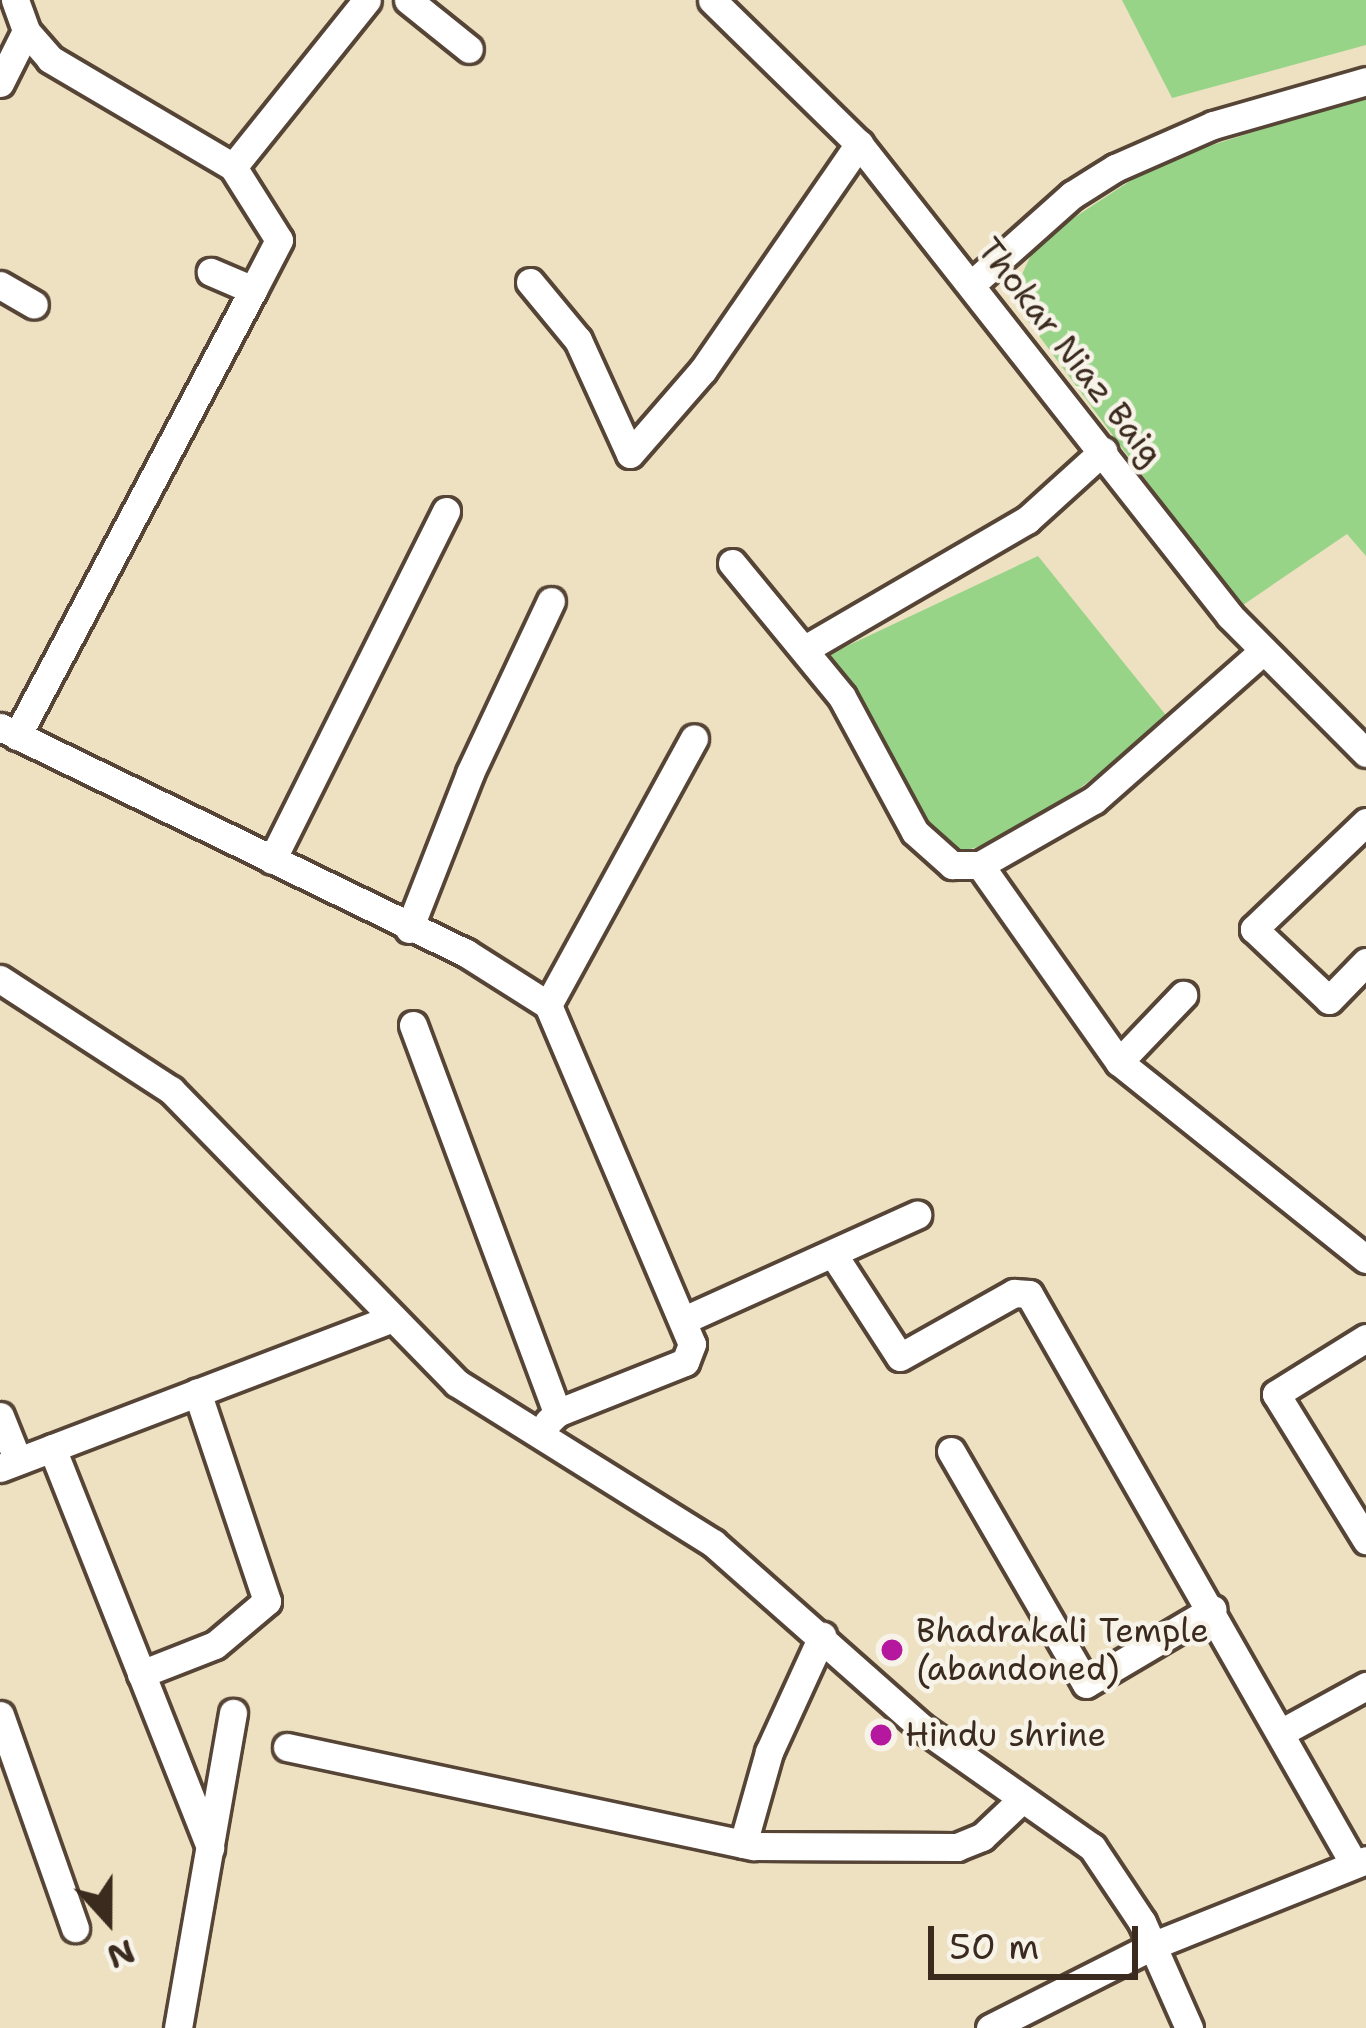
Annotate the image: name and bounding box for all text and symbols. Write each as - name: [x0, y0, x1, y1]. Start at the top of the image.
- street label: Thokar Niaz Baig: [969, 230, 1171, 474]
- place label: Bhadrakali Temple (abandoned): [916, 1611, 1209, 1689]
- marker: Bhadrakali Temple (abandoned): [879, 1637, 905, 1663]
- place label: Hindu shrine: [905, 1715, 1106, 1755]
- marker: Hindu shrine: [868, 1722, 894, 1748]
- north arrow: [48, 1860, 168, 1980]
- scale bar: [934, 1902, 1144, 1976]
- text: 50 m: [949, 1922, 1039, 1971]
- text: N: [101, 1928, 141, 1980]

